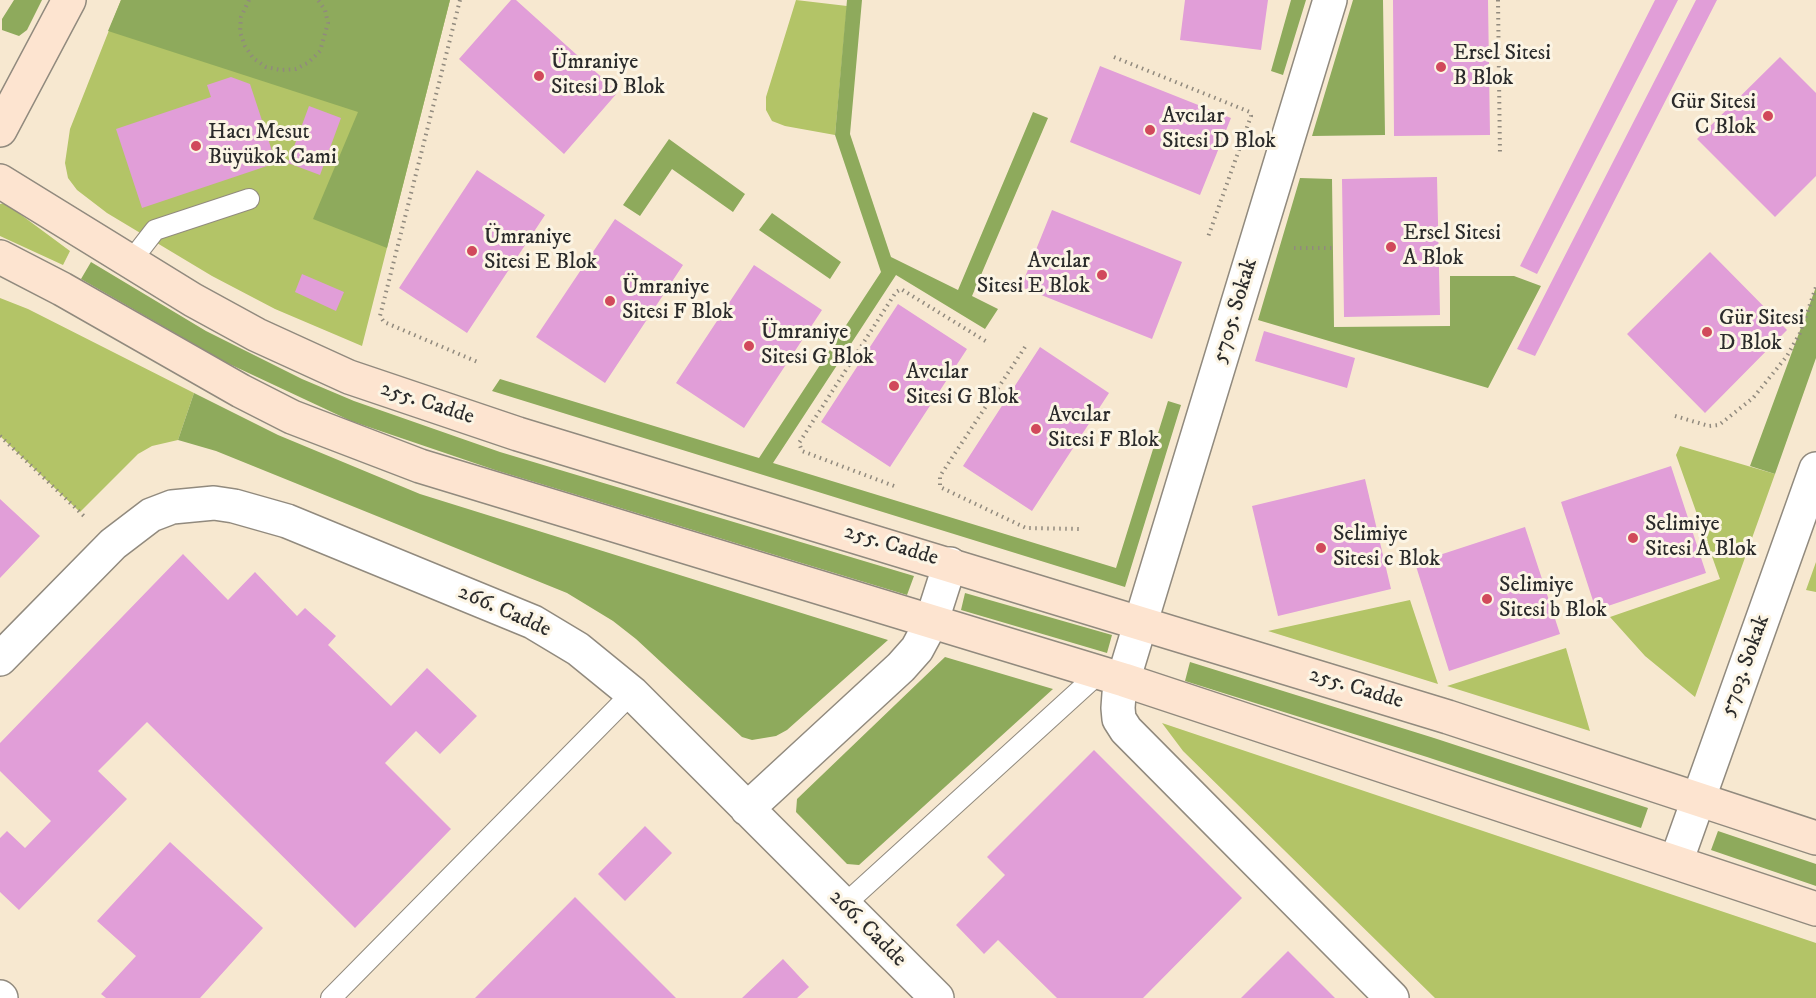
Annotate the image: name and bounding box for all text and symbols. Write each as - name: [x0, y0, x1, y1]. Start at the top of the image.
- place label: Ersel Sitesi B Blok: [1453, 41, 1551, 92]
- place label: Ümraniye Sitesi D Blok: [551, 50, 665, 101]
- marker: Ersel Sitesi B Blok: [1434, 60, 1448, 74]
- marker: Ümraniye Sitesi D Blok: [532, 69, 546, 83]
- place label: Gür Sitesi C Blok: [1671, 90, 1756, 142]
- place label: Avcılar Sitesi D Blok: [1162, 104, 1276, 156]
- marker: Gür Sitesi C Blok: [1761, 109, 1775, 123]
- place label: Hacı Mesut Büyükok Cami: [208, 120, 337, 172]
- marker: Avcılar Sitesi D Blok: [1143, 123, 1157, 137]
- marker: Hacı Mesut Büyükok Cami: [189, 139, 203, 153]
- place label: Ersel Sitesi A Blok: [1403, 221, 1501, 272]
- place label: Ümraniye Sitesi E Blok: [484, 225, 597, 276]
- marker: Ersel Sitesi A Blok: [1384, 240, 1398, 254]
- marker: Ümraniye Sitesi E Blok: [465, 244, 479, 258]
- place label: Avcılar Sitesi E Blok: [977, 249, 1090, 300]
- street label: 5705. Sokak: [1208, 256, 1264, 366]
- marker: Avcılar Sitesi E Blok: [1095, 268, 1109, 282]
- place label: Ümraniye Sitesi F Blok: [622, 275, 733, 326]
- marker: Ümraniye Sitesi F Blok: [603, 294, 617, 308]
- place label: Gür Sitesi D Blok: [1719, 306, 1804, 358]
- place label: Ümraniye Sitesi G Blok: [761, 320, 874, 372]
- marker: Gür Sitesi D Blok: [1700, 325, 1714, 339]
- marker: Ümraniye Sitesi G Blok: [742, 339, 756, 353]
- place label: Avcılar Sitesi G Blok: [906, 360, 1019, 412]
- street label: 255. Cadde: [377, 376, 477, 432]
- marker: Avcılar Sitesi G Blok: [887, 379, 901, 393]
- place label: Avcılar Sitesi F Blok: [1048, 403, 1159, 454]
- marker: Avcılar Sitesi F Blok: [1029, 422, 1043, 436]
- place label: Selimiye Sitesi A Blok: [1645, 512, 1757, 564]
- street label: 255. Cadde: [841, 519, 941, 573]
- place label: Selimiye Sitesi c Blok: [1333, 522, 1440, 574]
- marker: Selimiye Sitesi A Blok: [1626, 531, 1640, 545]
- marker: Selimiye Sitesi c Blok: [1314, 541, 1328, 555]
- place label: Selimiye Sitesi b Blok: [1499, 573, 1607, 624]
- street label: 266. Cadde: [454, 580, 554, 644]
- marker: Selimiye Sitesi b Blok: [1480, 592, 1494, 606]
- street label: 5703. Sokak: [1716, 612, 1776, 720]
- street label: 255. Cadde: [1306, 662, 1406, 716]
- street label: 266. Cadde: [823, 885, 911, 973]

